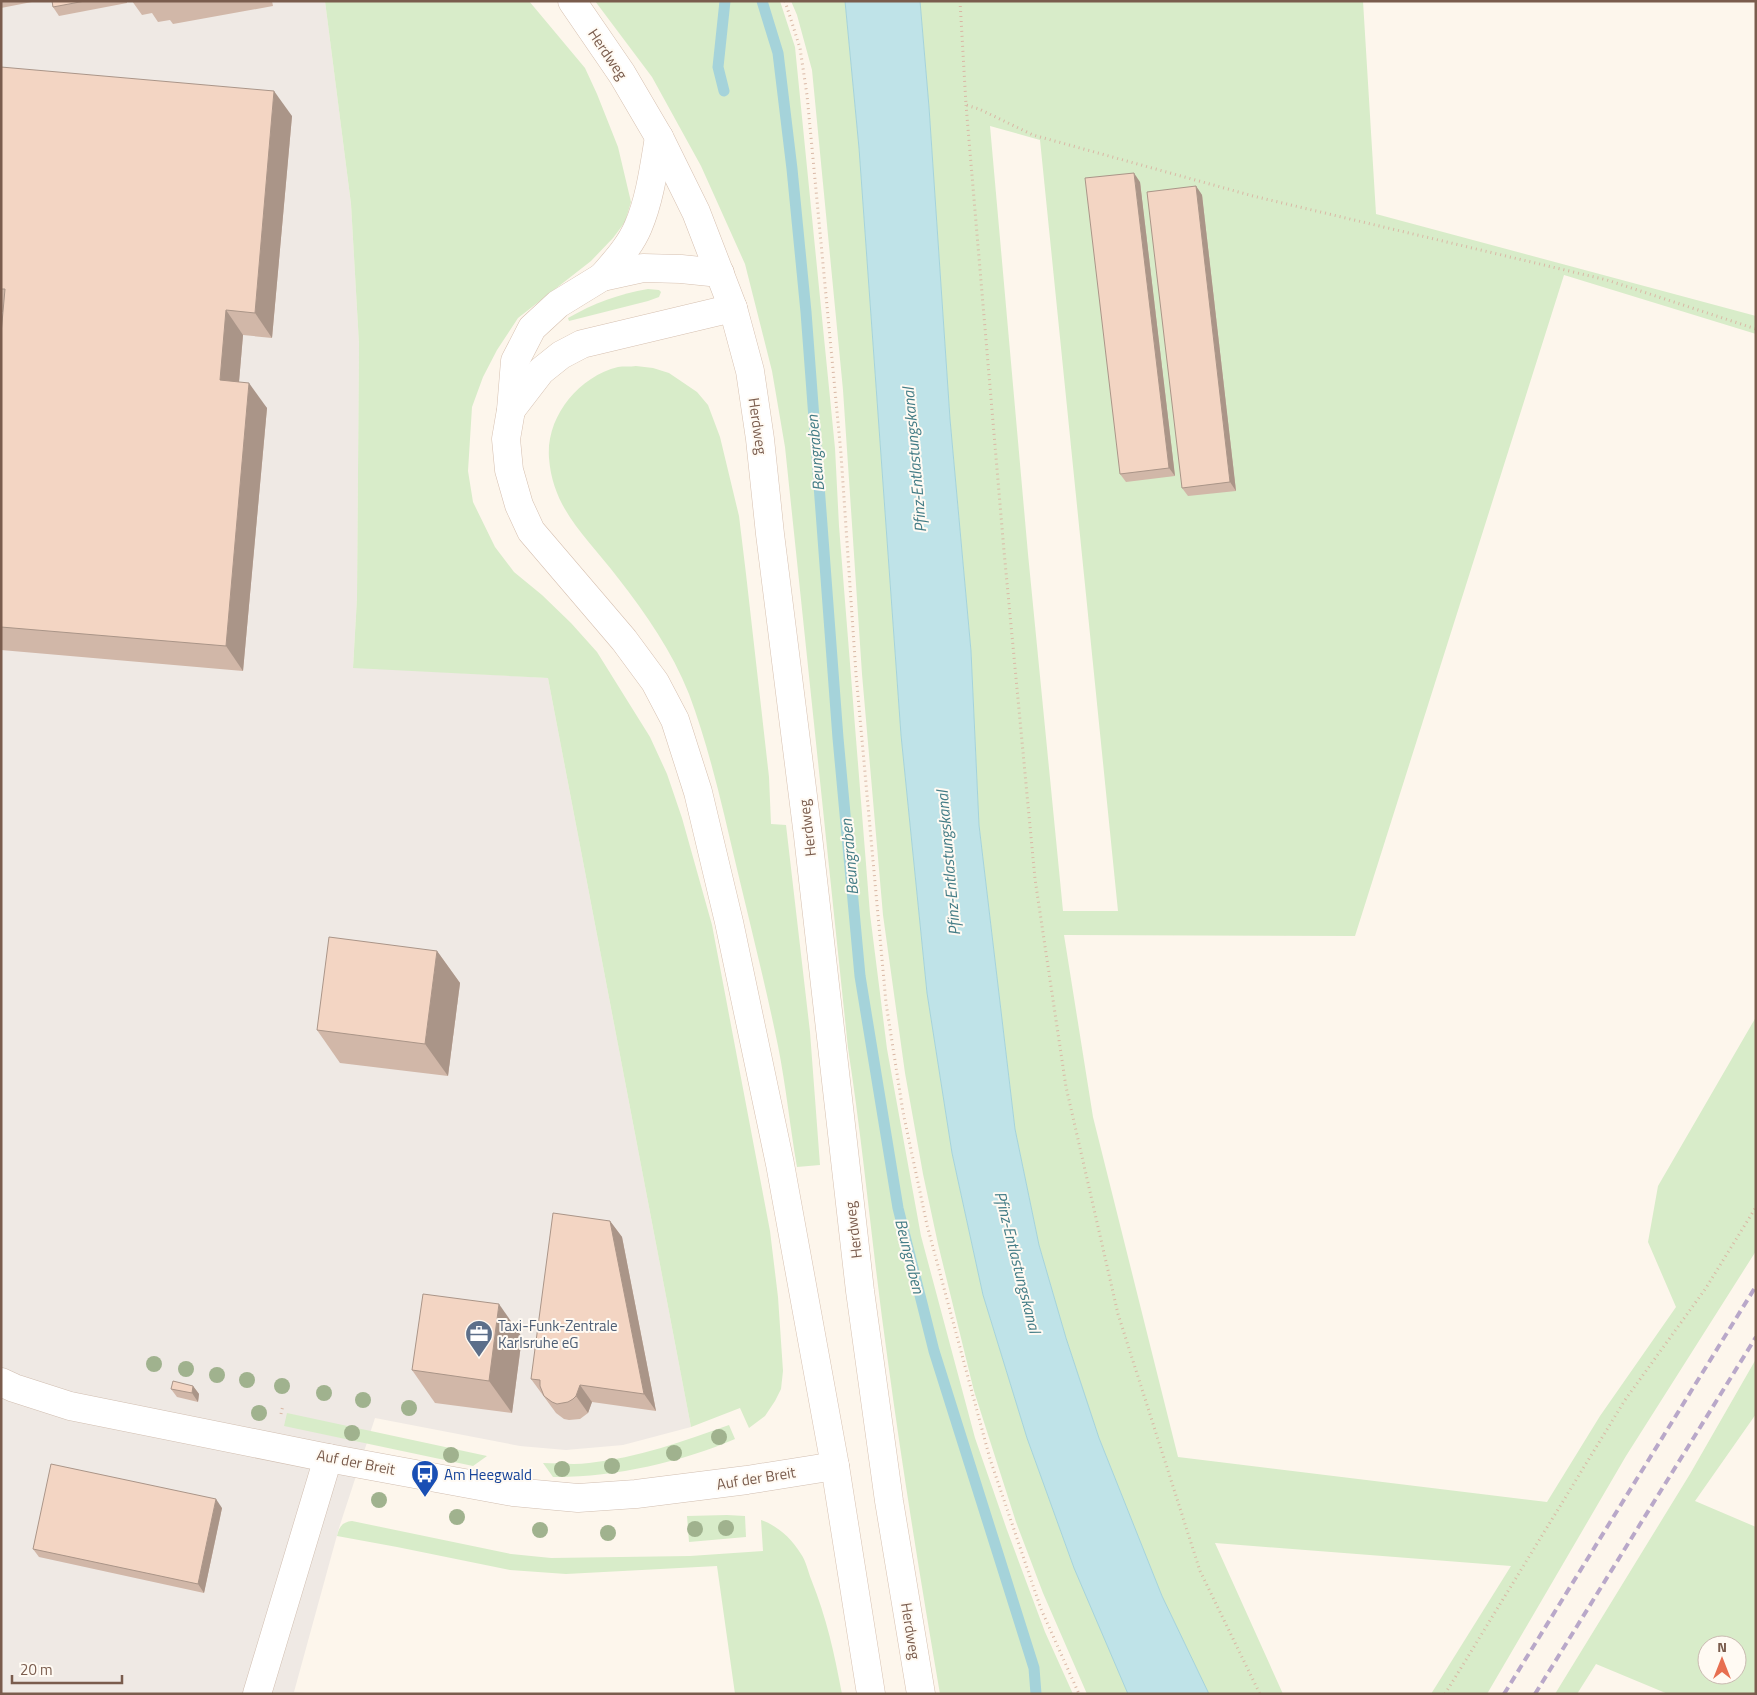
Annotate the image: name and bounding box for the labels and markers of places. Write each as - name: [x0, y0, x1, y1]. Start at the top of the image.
- place label: Taxi-Funk-Zentrale Karlsruhe eG: [498, 1314, 618, 1354]
- office icon: Taxi-Funk-Zentrale Karlsruhe eG: [464, 1319, 494, 1358]
- bus stop icon: Am Heegwald: [410, 1459, 440, 1498]
- place label: Am Heegwald: [444, 1463, 532, 1486]

